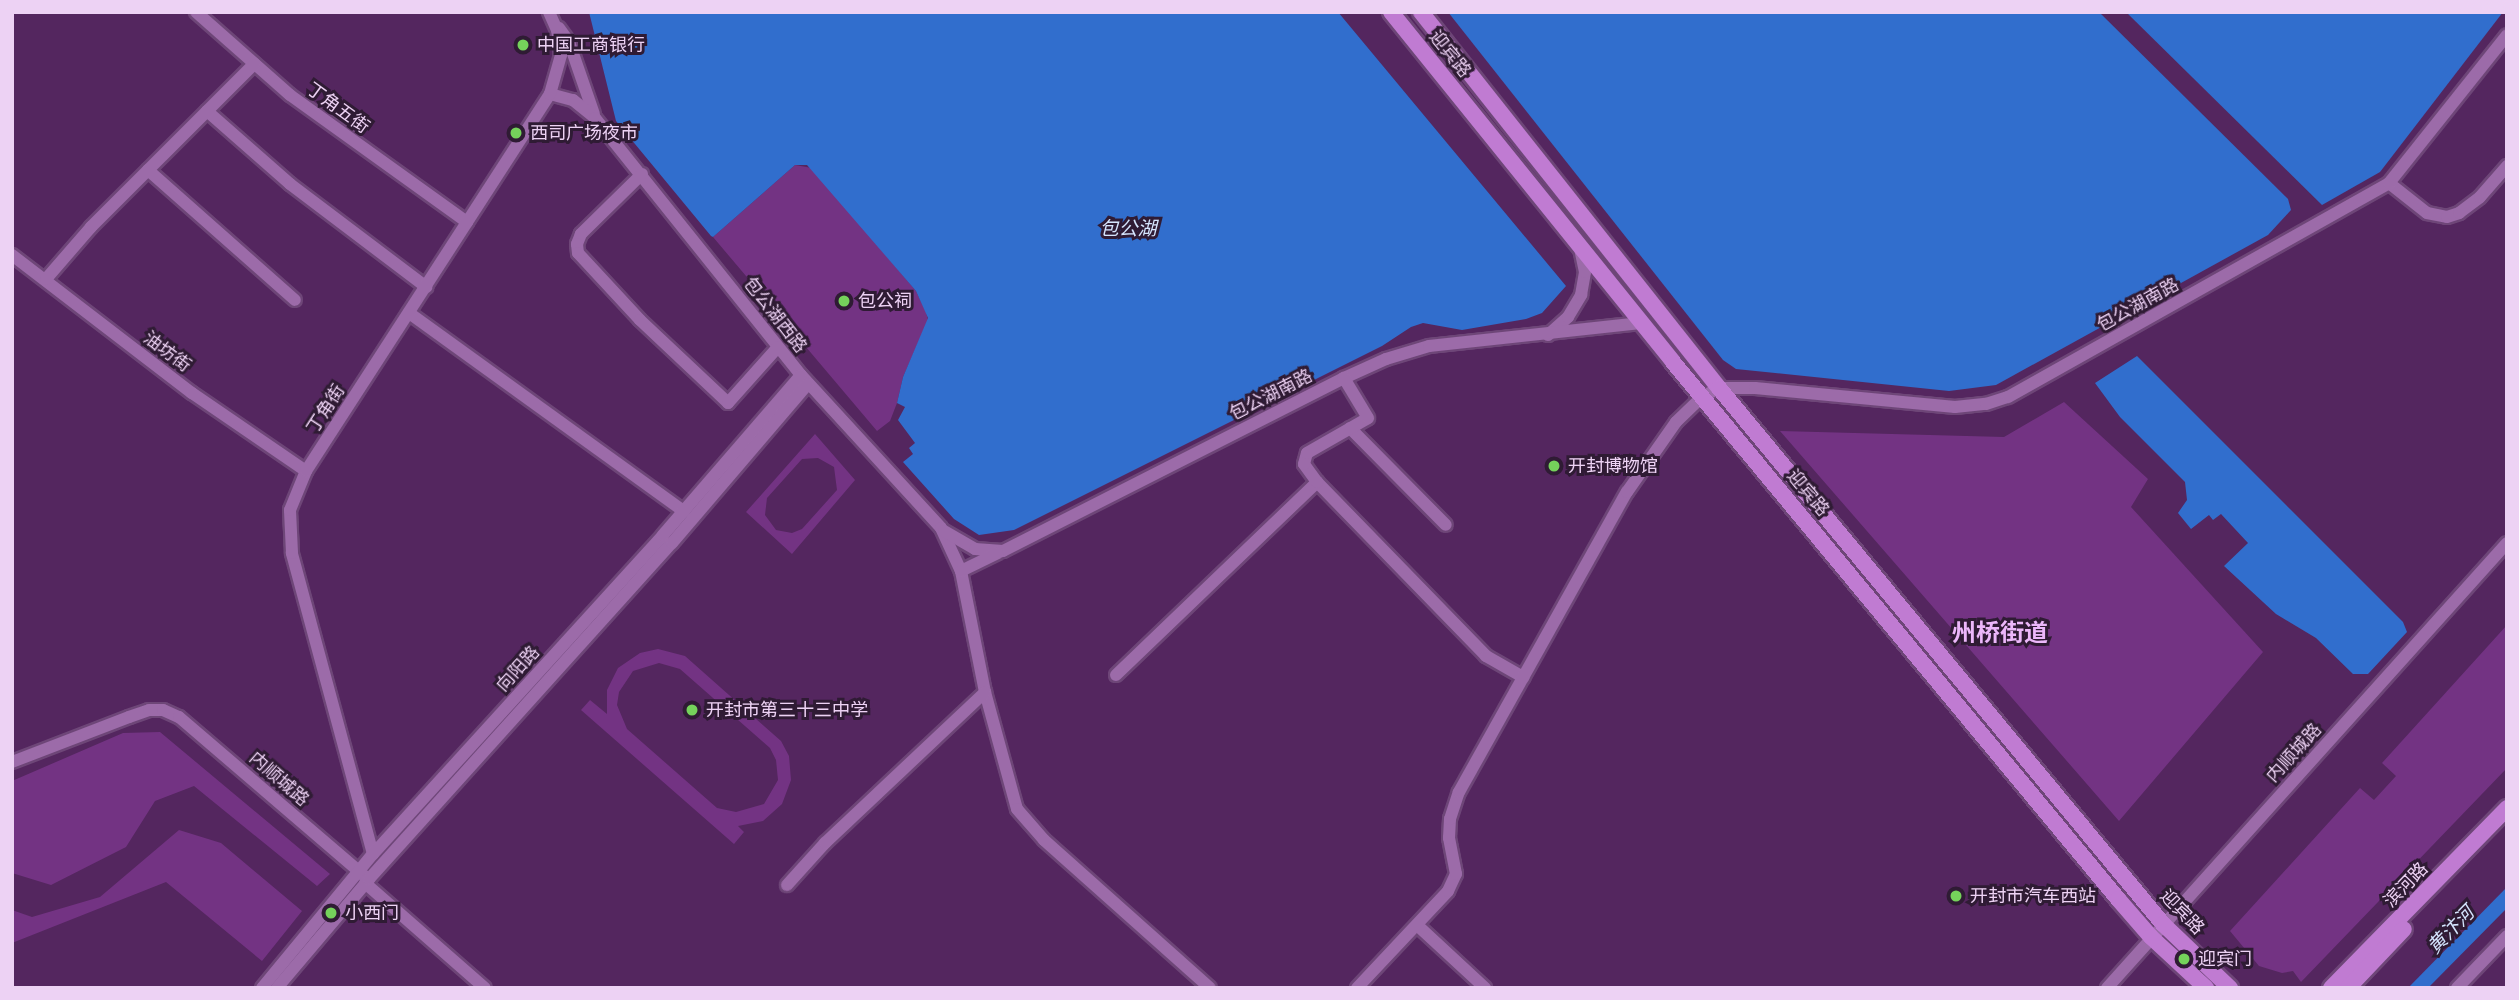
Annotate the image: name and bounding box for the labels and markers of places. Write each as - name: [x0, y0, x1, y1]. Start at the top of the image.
- place label: 中国工商银行: [537, 34, 645, 56]
- marker: 中国工商银行: [515, 37, 531, 53]
- place label: 西司广场夜市: [530, 122, 638, 144]
- marker: 西司广场夜市: [508, 125, 524, 141]
- place label: 包公祠: [858, 290, 912, 312]
- marker: 包公祠: [836, 293, 852, 309]
- place label: 开封博物馆: [1568, 455, 1658, 477]
- marker: 开封博物馆: [1546, 458, 1562, 474]
- place label: 开封市第三十三中学: [706, 699, 868, 721]
- marker: 开封市第三十三中学: [684, 702, 700, 718]
- place label: 开封市汽车西站: [1970, 885, 2096, 907]
- marker: 开封市汽车西站: [1948, 888, 1964, 904]
- place label: 小西门: [345, 902, 399, 924]
- marker: 小西门: [323, 905, 339, 921]
- place label: 迎宾门: [2198, 948, 2252, 970]
- marker: 迎宾门: [2176, 951, 2192, 967]

